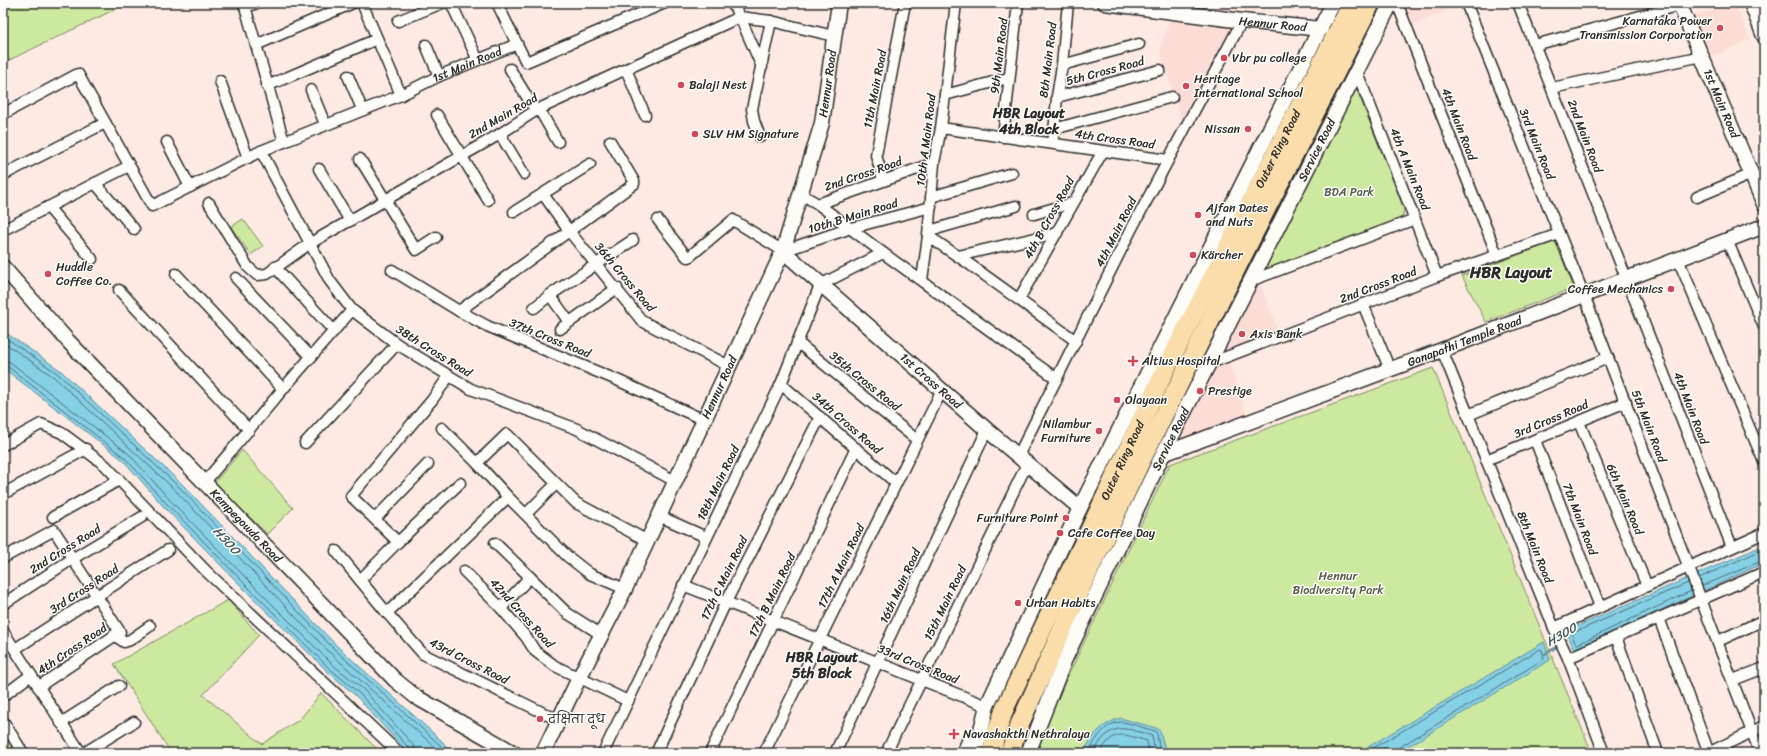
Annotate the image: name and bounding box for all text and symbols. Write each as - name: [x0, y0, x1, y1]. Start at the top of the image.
- street label: Hennur Road: [1238, 10, 1309, 39]
- place label: Karnataka Power Transmission Corporation: [1579, 10, 1713, 46]
- street label: 9th Main Road: [983, 15, 1015, 95]
- street label: 8th Main Road: [1032, 19, 1064, 99]
- marker: Karnataka Power Transmission Corporation: [1715, 23, 1725, 33]
- street label: 1st Main Road: [428, 40, 507, 89]
- street label: 11th Main Road: [857, 46, 894, 130]
- street label: Hennur Road: [812, 47, 843, 119]
- place label: Vbr pu college: [1232, 47, 1307, 69]
- street label: 5th Cross Road: [1063, 50, 1147, 92]
- marker: Vbr pu college: [1219, 53, 1229, 63]
- street label: 1st Main Road: [1697, 65, 1747, 143]
- place label: Heritage International School: [1193, 68, 1304, 104]
- place label: Balaji Nest: [689, 74, 747, 96]
- marker: Balaji Nest: [676, 80, 686, 90]
- marker: Heritage International School: [1181, 81, 1191, 91]
- street label: 4th Main Road: [1435, 84, 1484, 165]
- street label: 2nd Main Road: [464, 86, 543, 145]
- street label: 10th A Main Road: [909, 92, 943, 187]
- street label: 2nd Main Road: [1561, 96, 1610, 178]
- district label: HBR Layout 4th Block: [992, 101, 1066, 142]
- street label: Outer Ring Road: [1249, 105, 1307, 192]
- street label: 3rd Main Road: [1513, 105, 1562, 185]
- street label: Service Road: [1292, 113, 1343, 185]
- place label: Nissan: [1205, 118, 1240, 140]
- place label: SLV HM Signature: [703, 123, 799, 145]
- street label: 4th Cross Road: [1074, 123, 1157, 156]
- marker: Nissan: [1243, 124, 1253, 134]
- street label: 4th A Main Road: [1383, 124, 1437, 214]
- marker: SLV HM Signature: [690, 129, 700, 139]
- street label: 2nd Cross Road: [821, 150, 906, 198]
- street label: 4th B Cross Road: [1017, 172, 1081, 263]
- park label: BDA Park: [1324, 181, 1375, 203]
- street label: 4th Main Road: [1089, 191, 1144, 271]
- street label: 10th B Main Road: [805, 192, 901, 240]
- place label: Ajfan Dates and Nuts: [1205, 197, 1269, 233]
- marker: Ajfan Dates and Nuts: [1193, 210, 1203, 220]
- street label: 36th Cross Road: [589, 237, 662, 318]
- place label: Kärcher: [1201, 244, 1244, 266]
- marker: Kärcher: [1188, 250, 1198, 260]
- place label: Huddle Coffee Co.: [56, 256, 113, 292]
- district label: HBR Layout: [1469, 258, 1552, 287]
- street label: 2nd Cross Road: [1336, 260, 1420, 310]
- marker: Huddle Coffee Co.: [43, 269, 53, 279]
- place label: Coffee Mechanics: [1568, 278, 1663, 300]
- marker: Coffee Mechanics: [1666, 284, 1676, 294]
- street label: Ganapathi Temple Road: [1404, 309, 1526, 373]
- street label: 37th Cross Road: [506, 312, 595, 365]
- street label: 38th Cross Road: [391, 319, 477, 384]
- place label: Axis Bank: [1249, 323, 1303, 345]
- marker: Axis Bank: [1237, 329, 1247, 339]
- street label: 35th Cross Road: [824, 345, 906, 417]
- street label: 1st Cross Road: [895, 347, 968, 415]
- street label: Hennur Road: [695, 350, 744, 423]
- place label: Altius Hospital: [1141, 350, 1221, 372]
- marker: Altius Hospital: [1127, 355, 1139, 367]
- street label: 4th Main Road: [1667, 368, 1716, 449]
- place label: Prestige: [1208, 380, 1252, 402]
- street label: 34th Cross Road: [807, 386, 888, 460]
- marker: Prestige: [1195, 386, 1205, 396]
- street label: 5th Main Road: [1625, 386, 1674, 467]
- place label: Olayaan: [1125, 389, 1167, 411]
- street label: 3rd Cross Road: [1510, 393, 1592, 445]
- marker: Olayaan: [1112, 395, 1122, 405]
- street label: Service Road: [1146, 402, 1197, 474]
- place label: Nilambur Furniture: [1041, 413, 1092, 449]
- street label: Outer Ring Road: [1094, 416, 1151, 504]
- marker: Nilambur Furniture: [1094, 426, 1104, 436]
- street label: 18th Main Road: [690, 440, 746, 524]
- street label: 6th Main Road: [1600, 460, 1651, 540]
- street label: 7th Main Road: [1556, 480, 1604, 560]
- street label: Kempegowda Road: [205, 483, 288, 569]
- place label: Furniture Point: [977, 507, 1059, 529]
- street label: 8th Main Road: [1511, 508, 1560, 588]
- marker: Furniture Point: [1061, 513, 1071, 523]
- street label: 2nd Cross Road: [25, 518, 106, 580]
- street label: 17th A Main Road: [811, 519, 871, 612]
- water label: H300: [207, 521, 247, 561]
- place label: Cafe Coffee Day: [1068, 522, 1156, 544]
- marker: Cafe Coffee Day: [1055, 528, 1065, 538]
- street label: 17th C Main Road: [694, 531, 754, 624]
- street label: 16th Main Road: [873, 543, 928, 627]
- street label: 17th B Main Road: [742, 548, 802, 641]
- street label: 3rd Cross Road: [45, 558, 124, 620]
- street label: 15th Main Road: [917, 560, 973, 644]
- park label: Hennur Biodiversity Park: [1292, 565, 1384, 601]
- street label: 42nd Cross Road: [484, 573, 560, 654]
- place label: Urban Habits: [1026, 592, 1096, 614]
- marker: Urban Habits: [1013, 598, 1023, 608]
- water label: H300: [1541, 615, 1583, 653]
- street label: 4th Cross Road: [32, 617, 112, 681]
- street label: 43rd Cross Road: [425, 631, 513, 691]
- street label: 33rd Cross Road: [874, 638, 963, 691]
- district label: HBR Layout 5th Block: [785, 645, 859, 686]
- place label: दक्षिता दूध: [547, 708, 607, 730]
- marker: दक्षिता दूध: [535, 714, 545, 724]
- place label: Navashakthi Nethralaya: [963, 723, 1091, 745]
- marker: Navashakthi Nethralaya: [948, 728, 960, 740]

